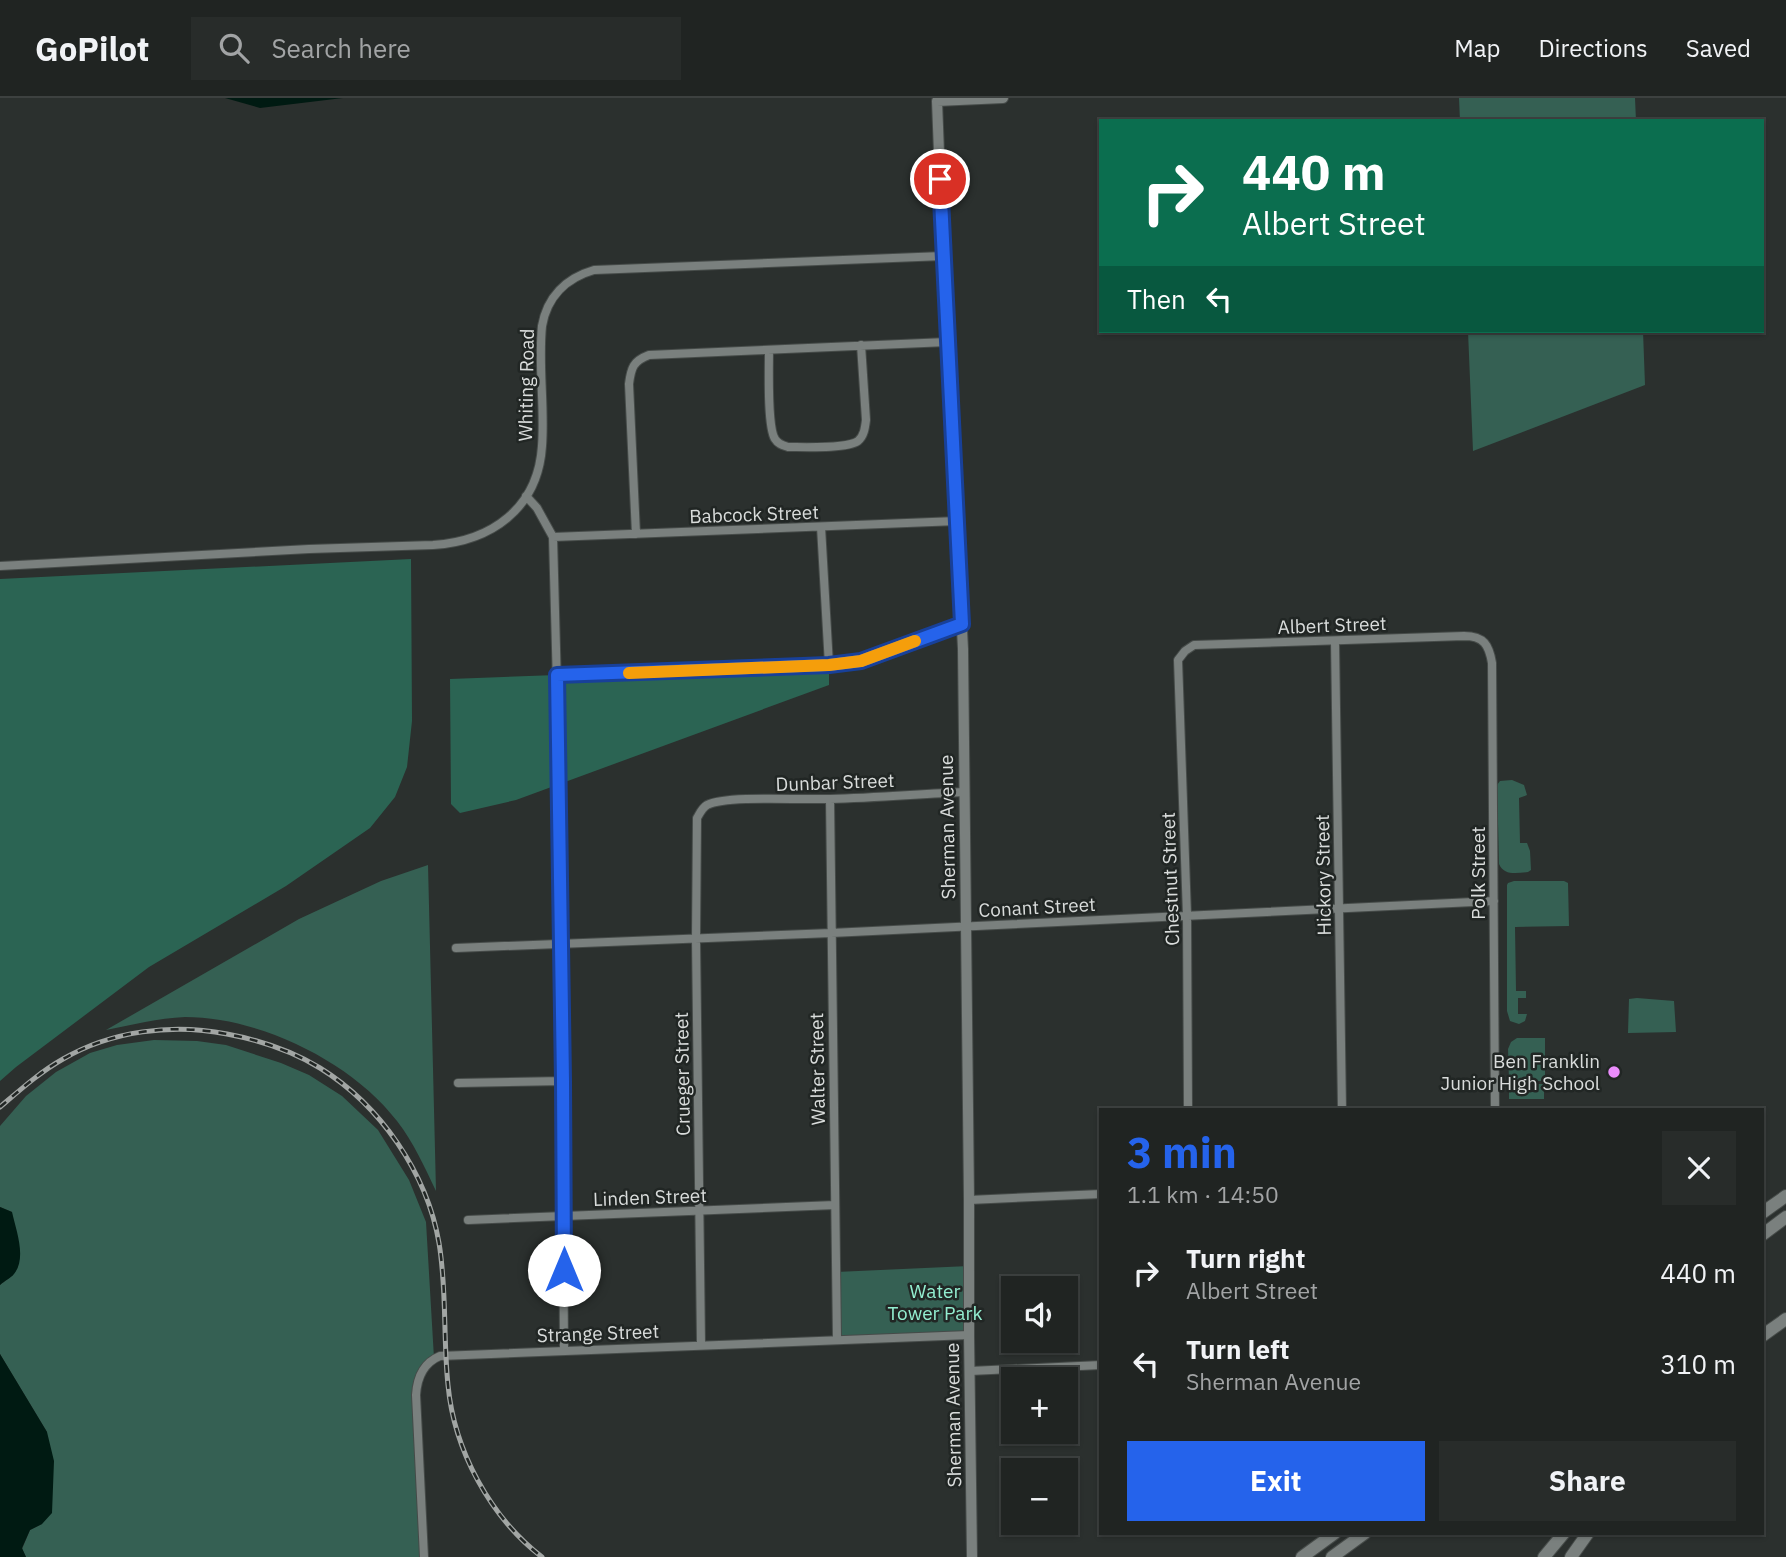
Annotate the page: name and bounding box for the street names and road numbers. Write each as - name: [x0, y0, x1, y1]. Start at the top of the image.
- street label: Whiting Road: [513, 328, 539, 442]
- street label: Babcock Street: [689, 500, 819, 528]
- street label: Albert Street: [1277, 611, 1387, 639]
- street label: Sherman Avenue: [934, 754, 960, 900]
- street label: Dunbar Street: [775, 768, 895, 796]
- street label: Chestnut Street: [1156, 812, 1184, 946]
- street label: Hickory Street: [1310, 814, 1336, 936]
- street label: Polk Street: [1466, 826, 1490, 920]
- street label: Conant Street: [978, 892, 1096, 922]
- street label: Crueger Street: [669, 1012, 695, 1136]
- street label: Walter Street: [804, 1013, 830, 1125]
- street label: Linden Street: [593, 1183, 707, 1211]
- street label: Strange Street: [536, 1319, 660, 1347]
- street label: Sherman Avenue: [940, 1342, 966, 1488]

